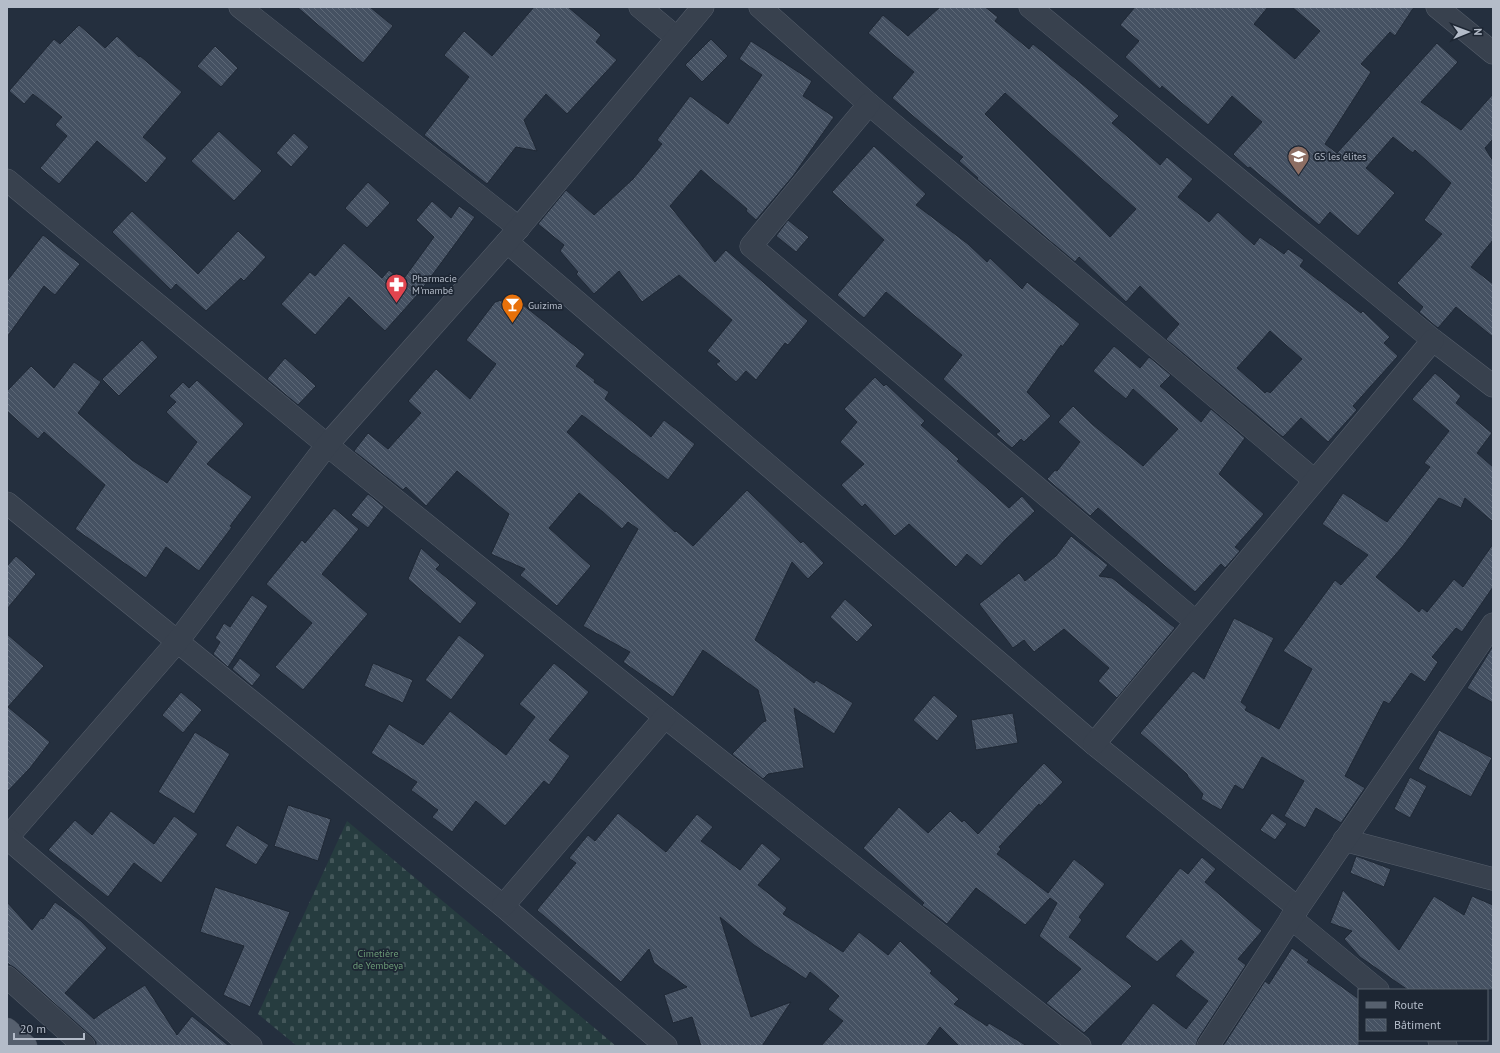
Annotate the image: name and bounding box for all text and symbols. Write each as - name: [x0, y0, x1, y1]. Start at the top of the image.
- north arrow: [1448, 12, 1488, 52]
- text: N: [1471, 28, 1485, 36]
- school or university icon: GS les élites: [1285, 143, 1311, 176]
- place label: GS les élites: [1314, 150, 1366, 163]
- pharmacy icon: Pharmacie M'mambé: [384, 271, 410, 304]
- place label: Pharmacie M'mambé: [412, 272, 457, 297]
- bar icon: Guizima: [500, 292, 526, 325]
- place label: Guizima: [528, 299, 562, 312]
- park label: Cimetière de Yembeya: [353, 947, 403, 972]
- legend: [1358, 989, 1488, 1041]
- text: Route: [1394, 997, 1424, 1012]
- scale bar: [14, 1015, 84, 1041]
- text: Bâtiment: [1394, 1017, 1441, 1032]
- text: 20 m: [20, 1021, 46, 1036]

